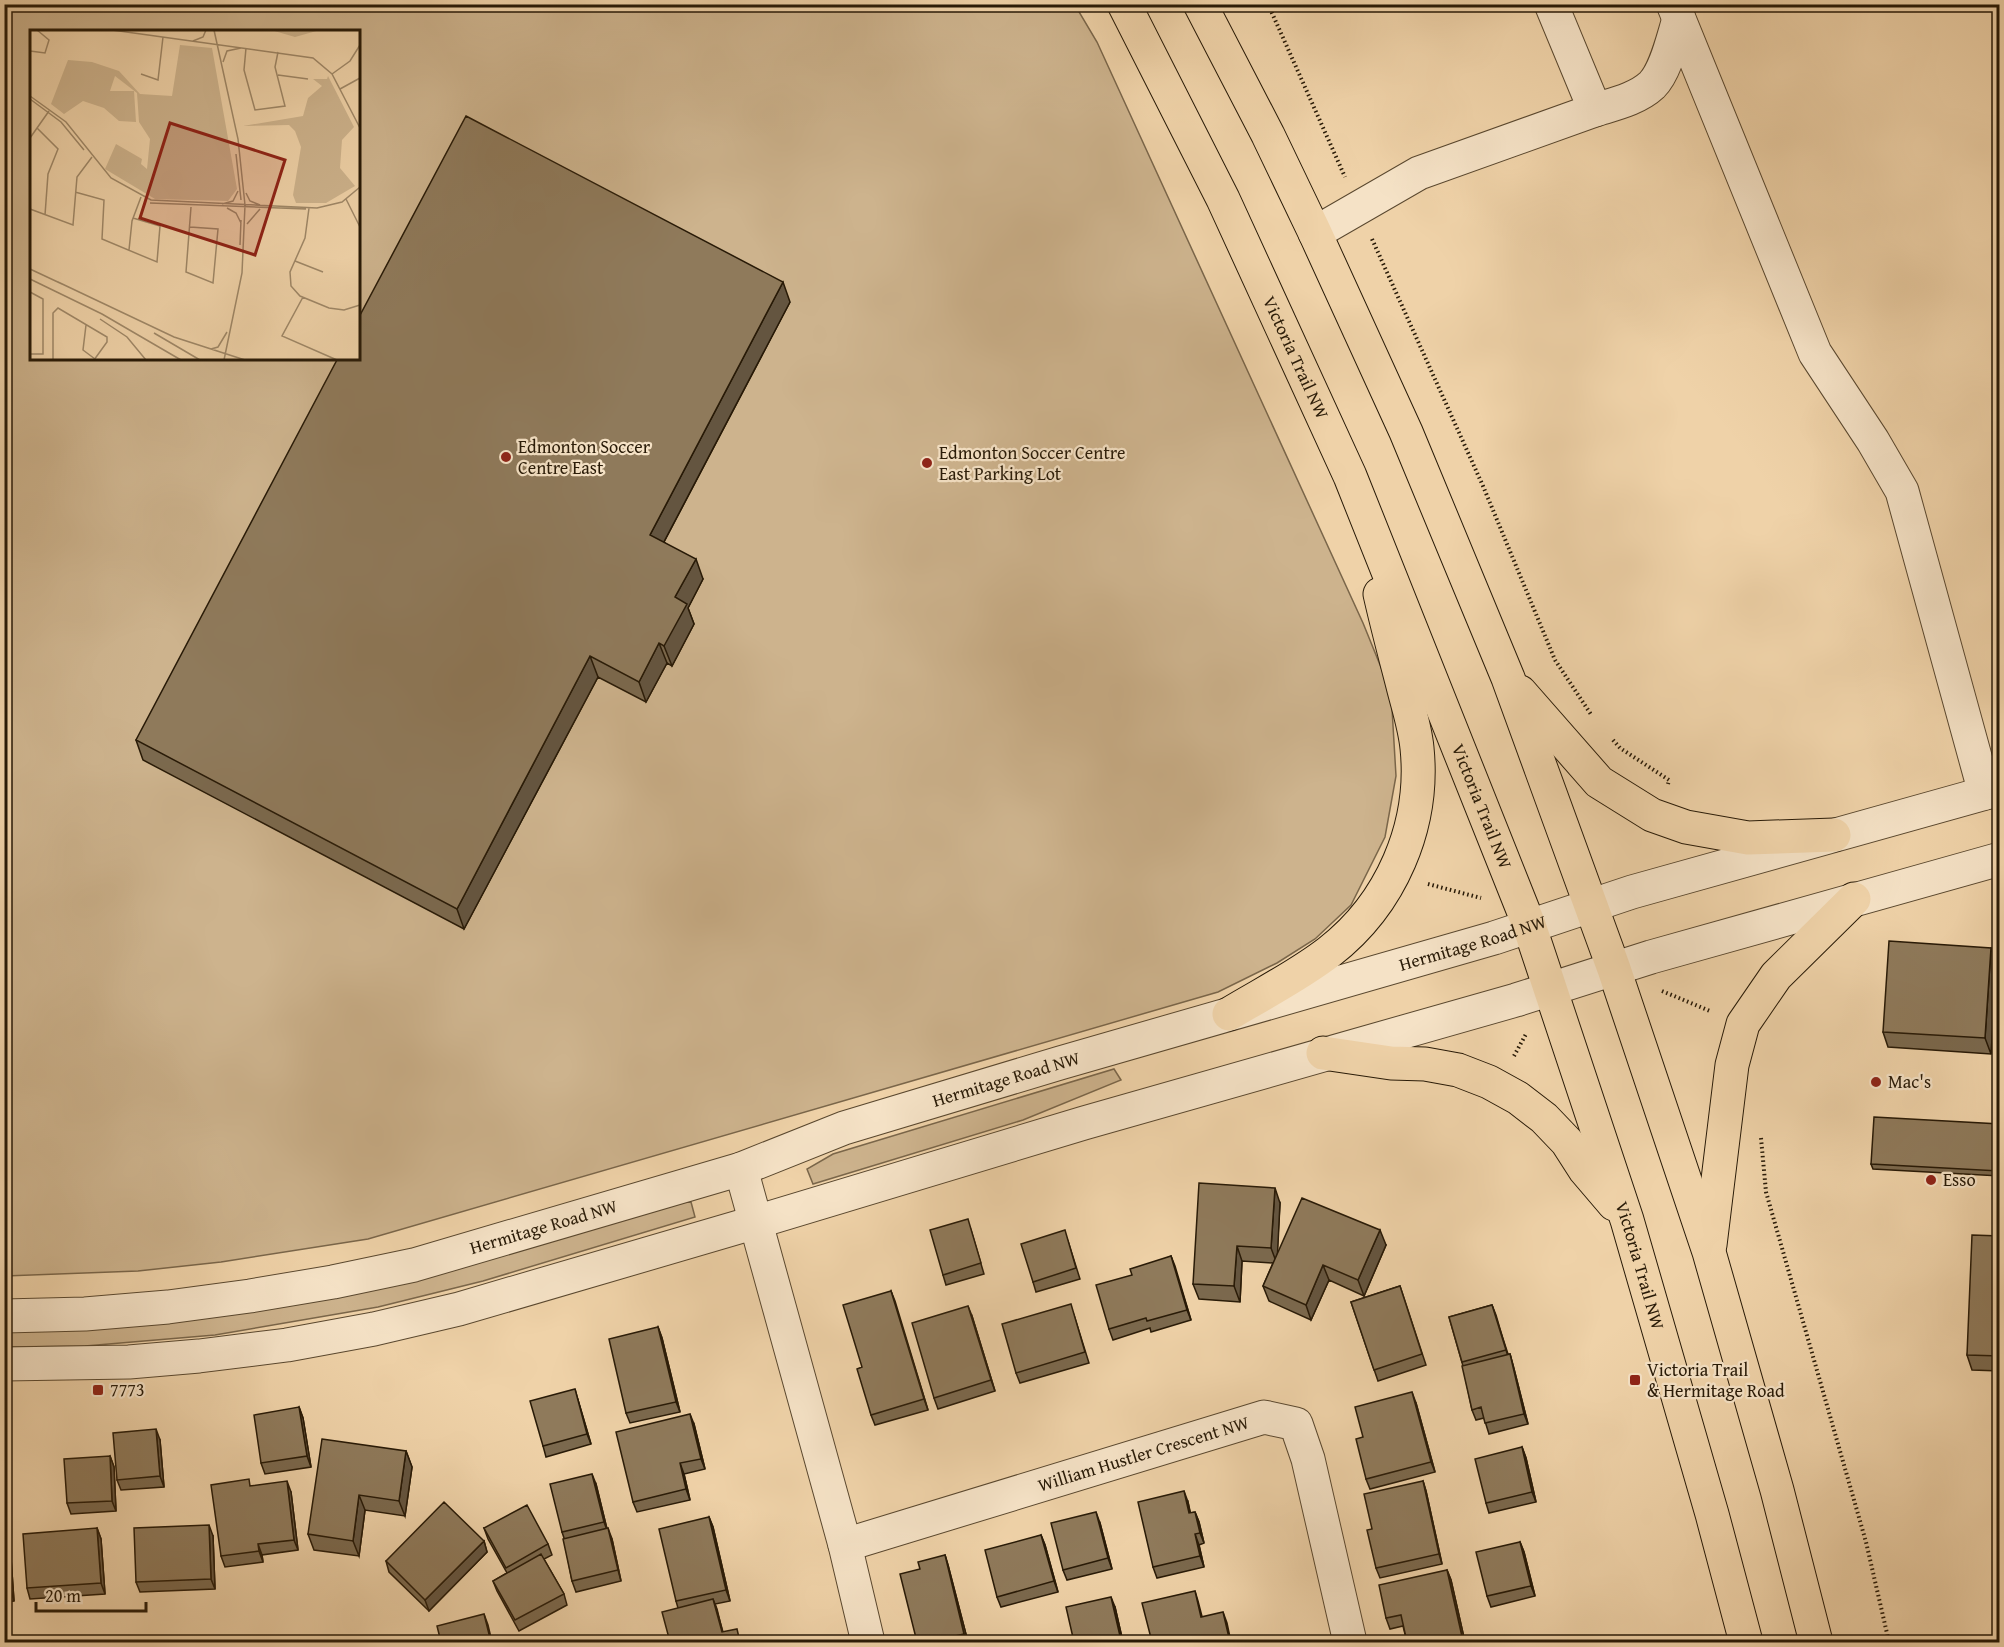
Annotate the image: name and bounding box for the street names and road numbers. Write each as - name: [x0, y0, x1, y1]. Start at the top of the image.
- street label: Victoria Trail NW: [1256, 291, 1336, 424]
- street label: Victoria Trail NW: [1445, 740, 1519, 873]
- street label: Hermitage Road NW: [1396, 907, 1550, 978]
- street label: Hermitage Road NW: [929, 1044, 1084, 1114]
- street label: Hermitage Road NW: [466, 1192, 621, 1261]
- street label: Victoria Trail NW: [1609, 1198, 1672, 1333]
- street label: William Hustler Crescent NW: [1034, 1408, 1253, 1498]

